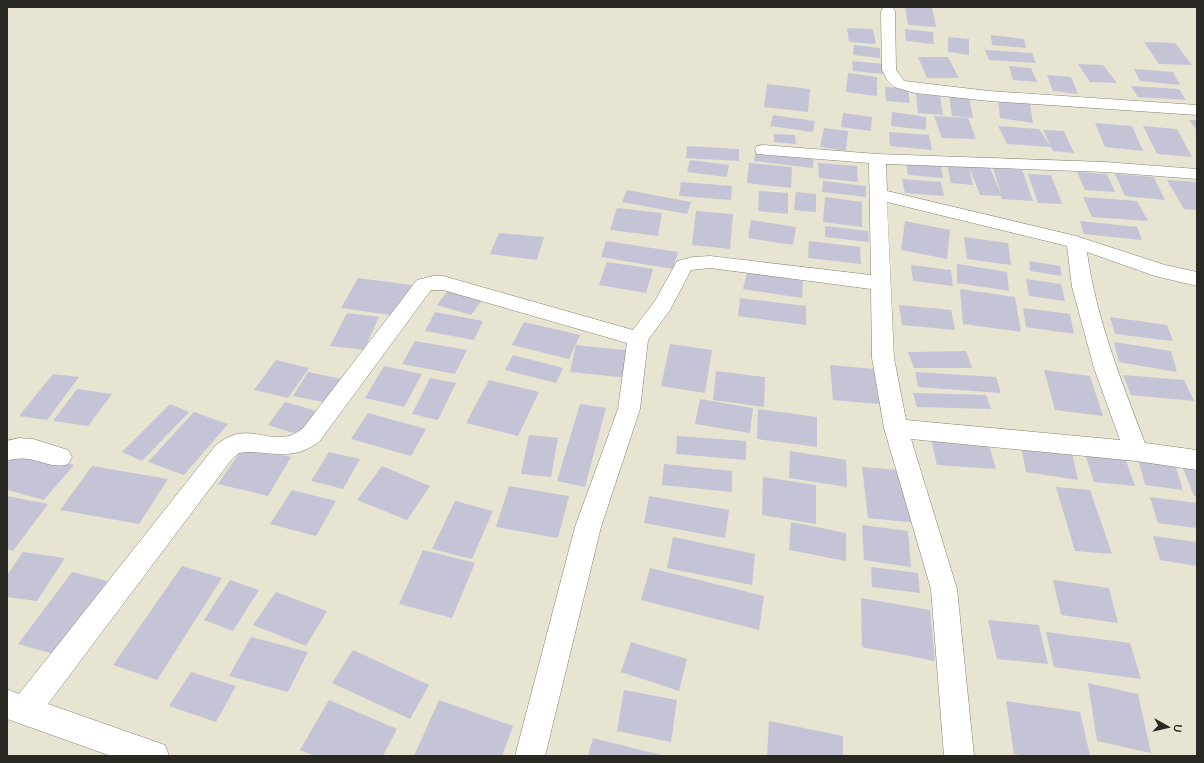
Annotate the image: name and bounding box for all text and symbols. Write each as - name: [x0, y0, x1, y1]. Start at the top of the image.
- north arrow: [1148, 707, 1188, 747]
- text: U: [1169, 723, 1185, 733]

